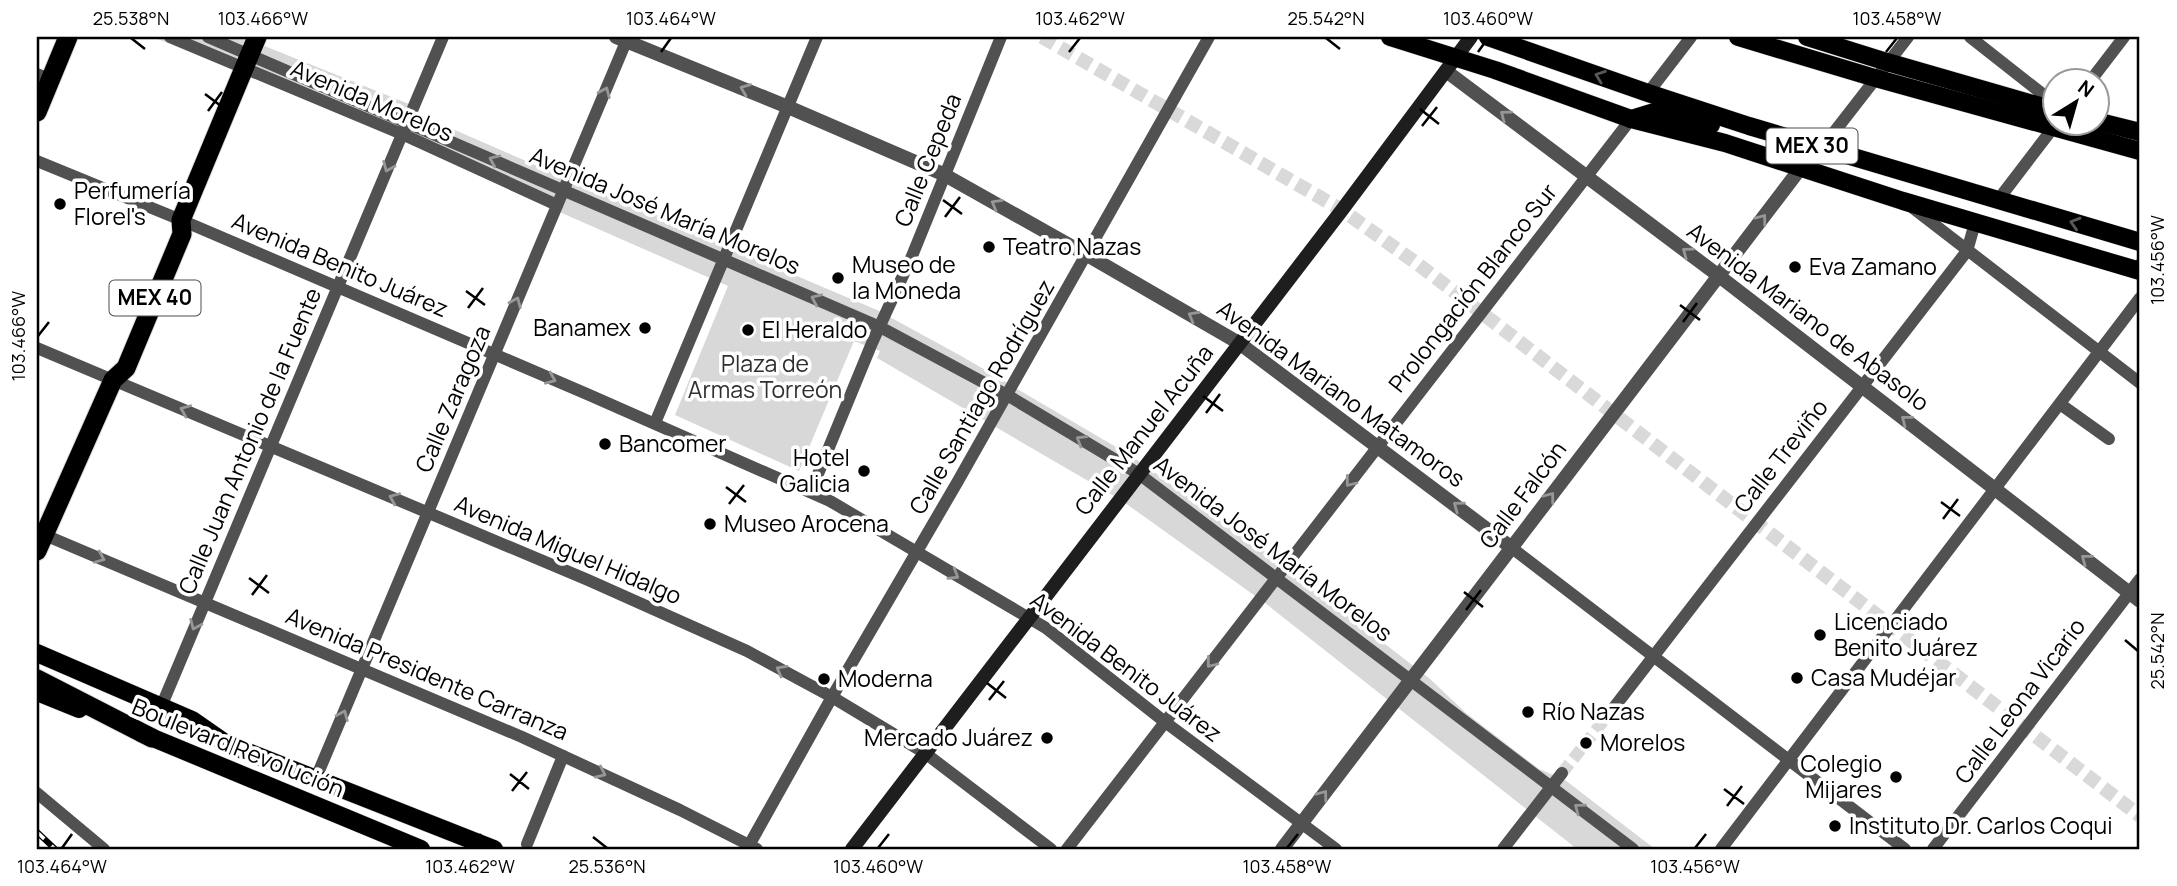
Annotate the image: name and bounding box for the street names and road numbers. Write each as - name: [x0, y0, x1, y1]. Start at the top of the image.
- street label: Avenida Morelos: [286, 51, 458, 149]
- street label: Calle Cepeda: [886, 88, 968, 231]
- road number: MEX 30: [1766, 128, 1857, 164]
- street label: Avenida José María Morelos: [525, 139, 805, 282]
- street label: Prolongación Blanco Sur: [1381, 176, 1564, 398]
- street label: Avenida Benito Juárez: [227, 204, 453, 324]
- street label: Avenida Mariano de Abasolo: [1681, 214, 1936, 418]
- street label: Calle Santiago Rodríguez: [901, 273, 1062, 520]
- road number: MEX 40: [110, 280, 200, 316]
- street label: Calle Juan Antonio de la Fuente: [170, 283, 328, 599]
- street label: Avenida Mariano Matamoros: [1211, 292, 1472, 494]
- street label: Calle Zaragoza: [407, 320, 497, 477]
- street label: Calle Manuel Acuña: [1066, 337, 1220, 521]
- street label: Calle Treviño: [1726, 392, 1835, 519]
- street label: Calle Falcón: [1471, 434, 1573, 555]
- street label: Avenida José María Morelos: [1148, 448, 1399, 648]
- street label: Avenida Miguel Hidalgo: [450, 487, 687, 611]
- street label: Avenida Benito Juárez: [1024, 584, 1229, 749]
- street label: Avenida Presidente Carranza: [281, 599, 574, 747]
- street label: Calle Leona Vicario: [1946, 611, 2092, 790]
- street label: Boulevard Revolución: [128, 690, 349, 804]

